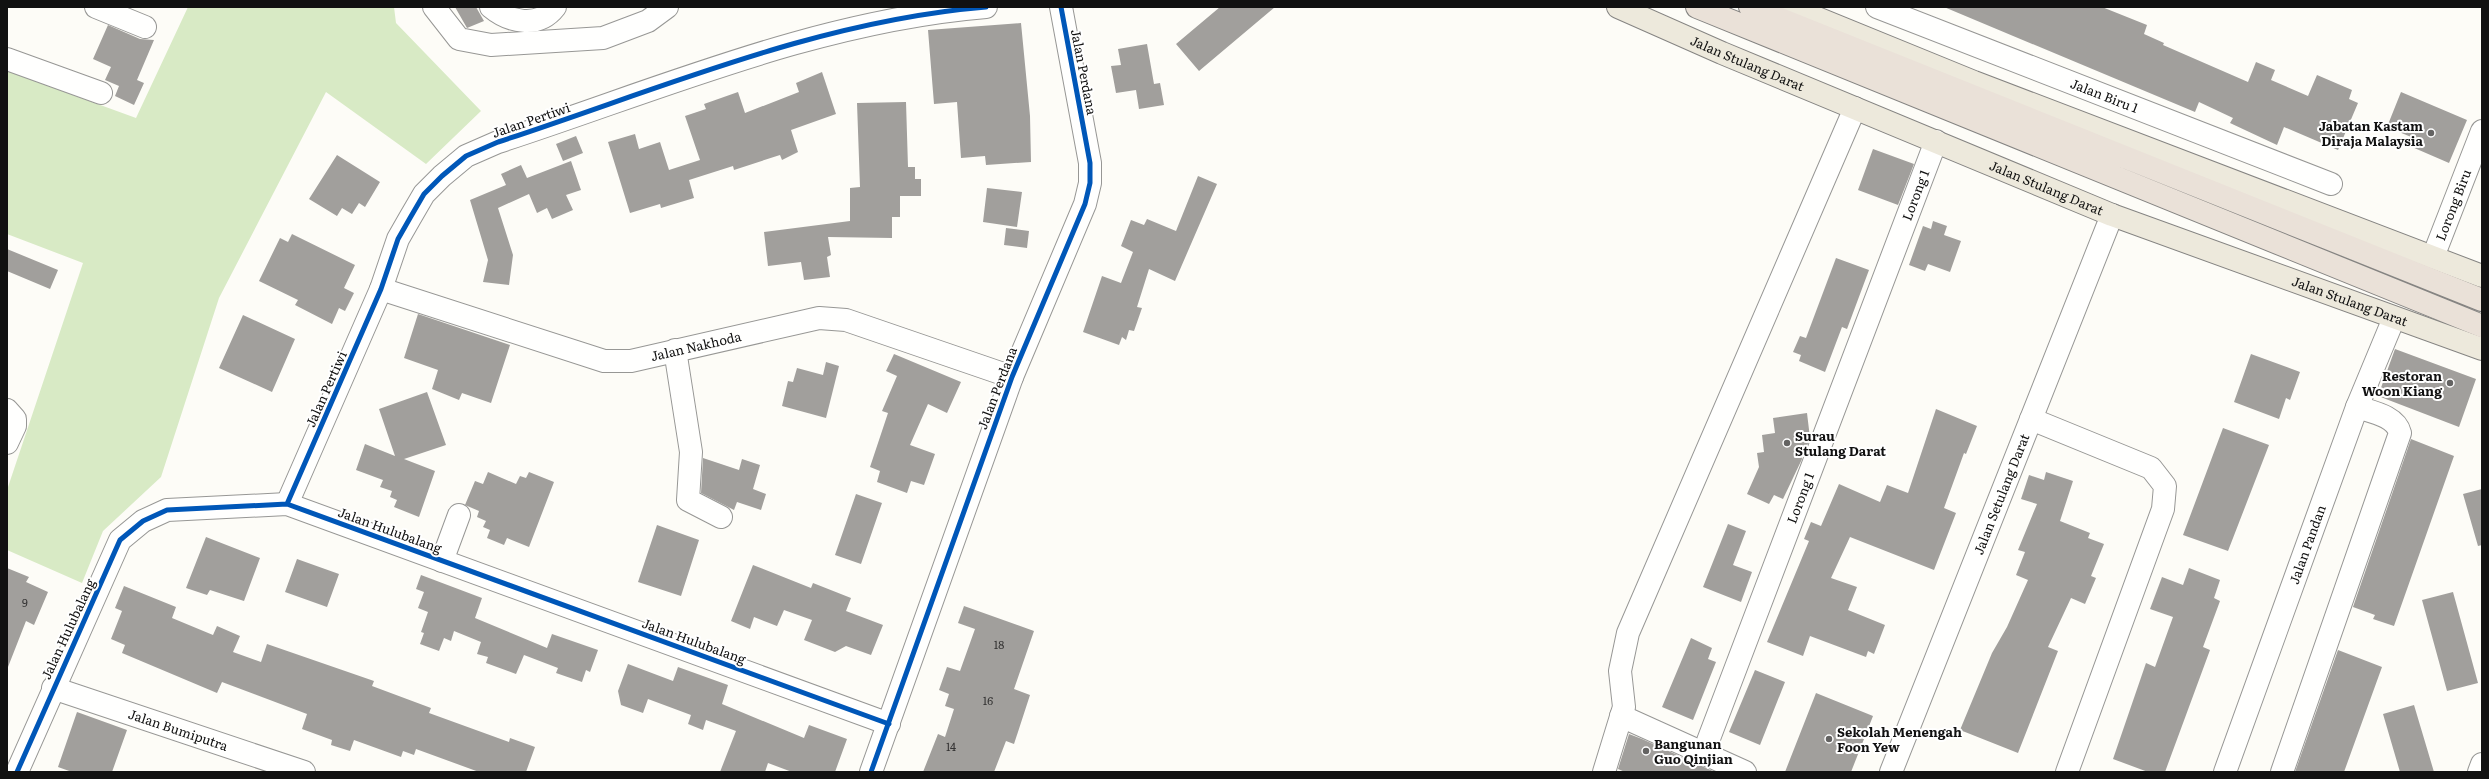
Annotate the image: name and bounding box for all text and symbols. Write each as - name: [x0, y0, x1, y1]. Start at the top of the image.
- street label: Jalan Perdana: [1067, 27, 1102, 116]
- street label: Jalan Stulang Darat: [1688, 30, 1808, 95]
- street label: Jalan Biru 1: [2068, 73, 2141, 117]
- street label: Jalan Pertiwi: [489, 97, 573, 142]
- place label: Jabatan Kastam Diraja Malaysia: [2319, 116, 2423, 150]
- marker: Jabatan Kastam Diraja Malaysia: [2426, 128, 2436, 138]
- street label: Jalan Stulang Darat: [1987, 155, 2107, 220]
- street label: Lorong Biru: [2430, 166, 2475, 243]
- street label: Lorong 1: [1897, 167, 1933, 223]
- street label: Jalan Stulang Darat: [2289, 271, 2411, 331]
- street label: Jalan Nakhoda: [649, 326, 743, 365]
- street label: Jalan Perdana: [972, 344, 1021, 432]
- street label: Jalan Pertiwi: [300, 347, 351, 430]
- place label: Restoran Woon Kiang: [2362, 366, 2442, 400]
- marker: Restoran Woon Kiang: [2445, 378, 2455, 388]
- place label: Surau Stulang Darat: [1795, 426, 1886, 460]
- street label: Jalan Setulang Darat: [1968, 430, 2034, 557]
- marker: Surau Stulang Darat: [1782, 438, 1792, 448]
- street label: Lorong 1: [1782, 470, 1818, 526]
- street label: Jalan Hulubalang: [336, 502, 445, 557]
- street label: Jalan Pandan: [2284, 502, 2330, 586]
- street label: Jalan Hulubalang: [36, 575, 100, 682]
- house number: 9: [22, 594, 28, 610]
- street label: Jalan Hulubalang: [640, 613, 749, 668]
- house number: 18: [994, 636, 1004, 652]
- house number: 16: [983, 692, 993, 708]
- street label: Jalan Bumiputra: [126, 704, 231, 755]
- place label: Sekolah Menengah Foon Yew: [1837, 722, 1962, 756]
- place label: Bangunan Guo Qinjian: [1654, 734, 1733, 768]
- marker: Sekolah Menengah Foon Yew: [1824, 734, 1834, 744]
- house number: 14: [946, 738, 956, 754]
- marker: Bangunan Guo Qinjian: [1641, 746, 1651, 756]

